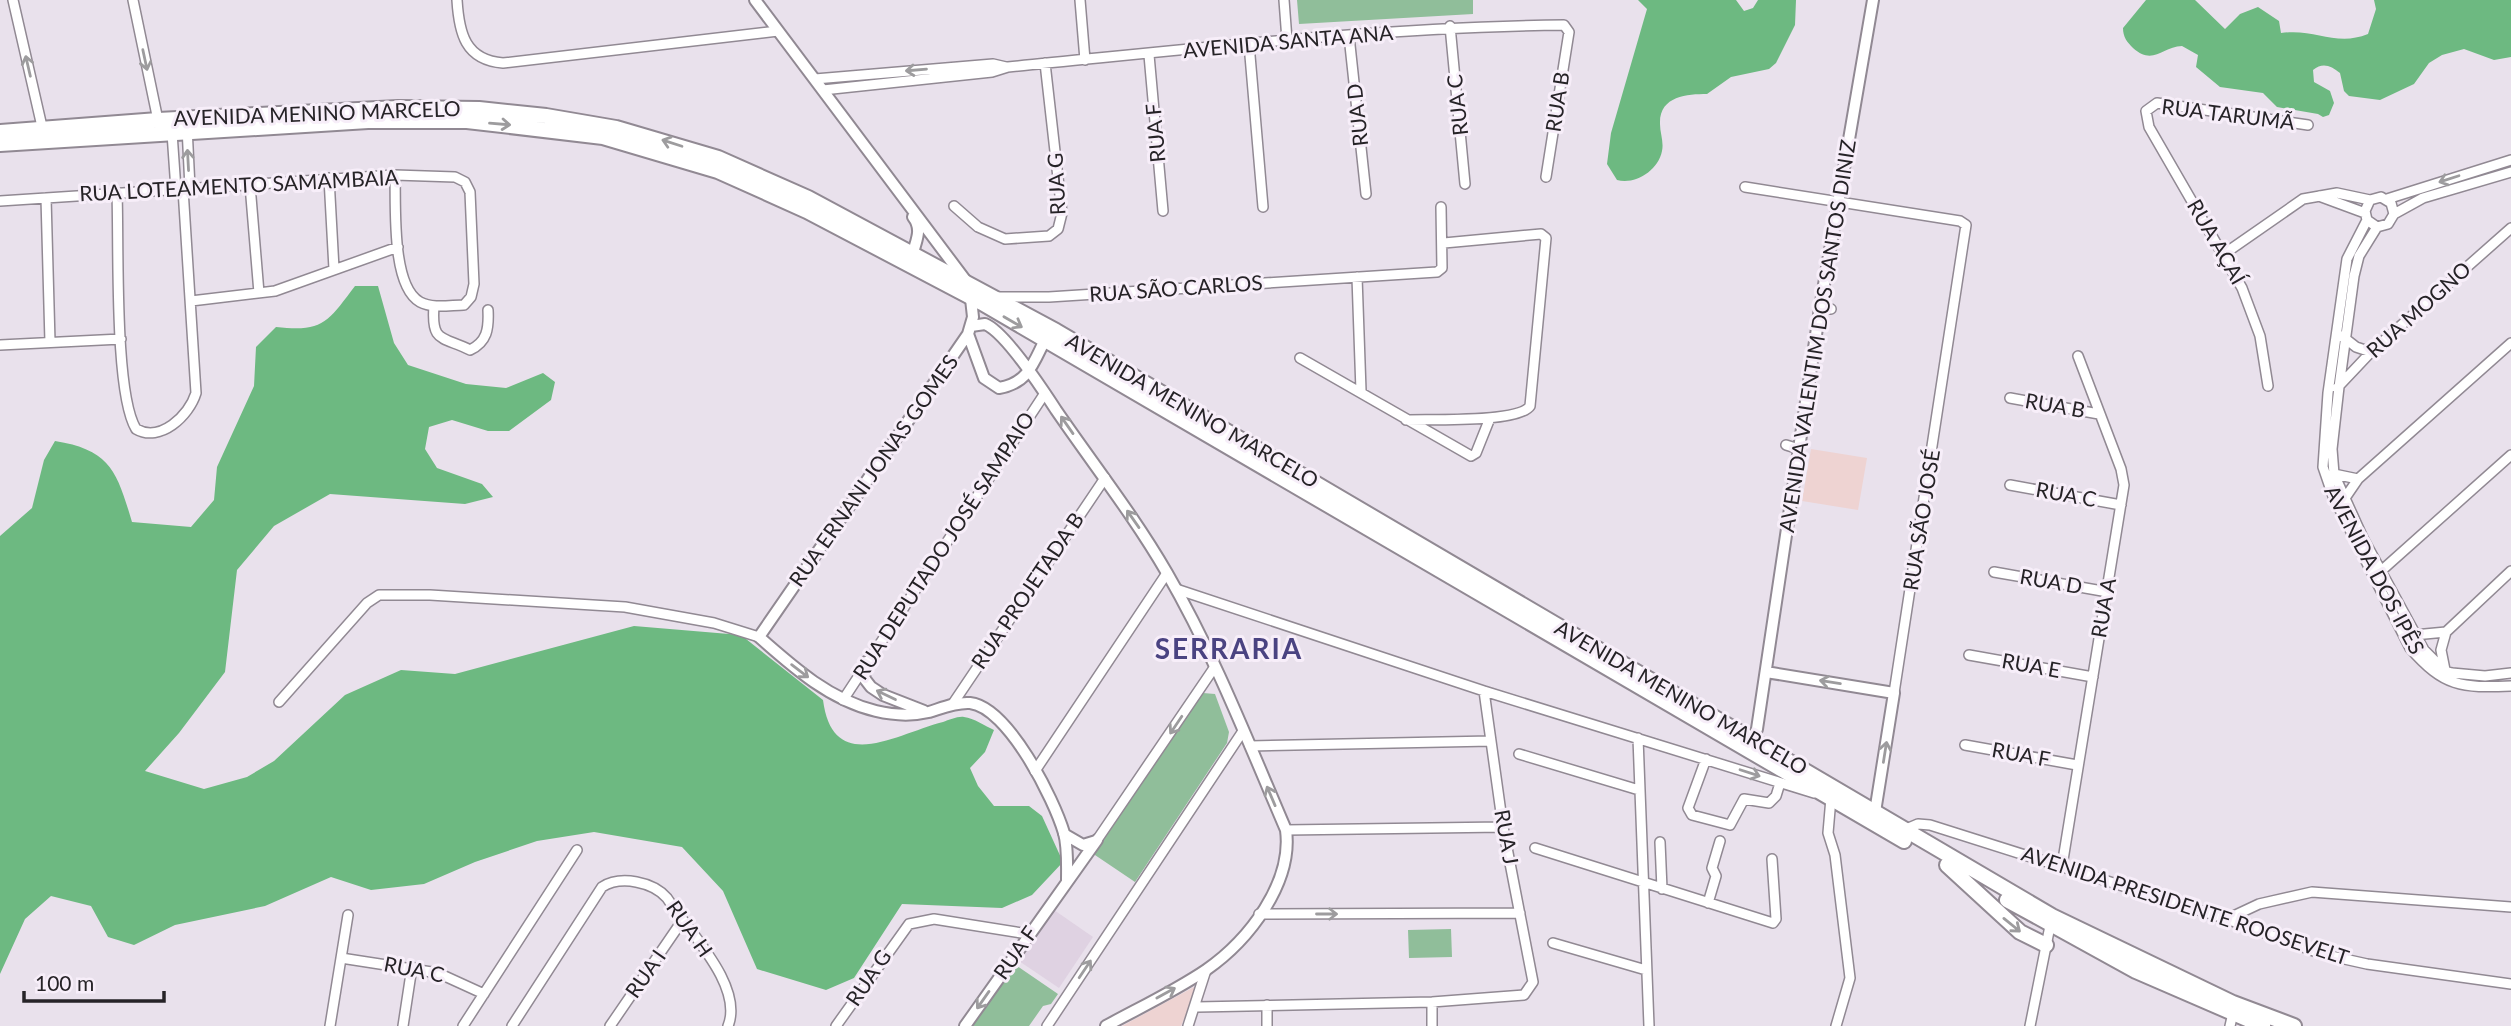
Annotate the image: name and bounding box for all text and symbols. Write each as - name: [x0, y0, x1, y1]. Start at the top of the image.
- street label: AVENIDA SANTA ANA: [1182, 19, 1395, 62]
- one-way arrow: [139, 48, 153, 71]
- one-way arrow: [21, 55, 35, 78]
- one-way arrow: [905, 64, 928, 77]
- street label: RUA B: [1539, 70, 1574, 134]
- street label: RUA C: [1441, 73, 1472, 137]
- street label: RUA D: [1341, 83, 1372, 148]
- street label: RUA TARUMÃ: [2160, 93, 2297, 134]
- street label: AVENIDA MENINO MARCELO: [173, 95, 461, 130]
- street label: RUA F: [1139, 103, 1170, 164]
- one-way arrow: [488, 118, 511, 131]
- one-way arrow: [662, 136, 684, 149]
- street label: AVENIDA VALENTIM DOS SANTOS DINIZ: [1773, 138, 1860, 534]
- one-way arrow: [182, 149, 195, 172]
- street label: RUA G: [1041, 152, 1070, 216]
- street label: RUA LOTEAMENTO SAMAMBAIA: [79, 164, 400, 205]
- one-way arrow: [2438, 173, 2460, 186]
- street label: RUA AÇAÍ: [2183, 194, 2252, 289]
- street label: RUA MOGNO: [2361, 256, 2475, 362]
- street label: RUA SÃO CARLOS: [1088, 269, 1264, 306]
- one-way arrow: [1002, 316, 1023, 329]
- street label: AVENIDA MENINO MARCELO: [1062, 327, 1323, 492]
- street label: RUA ERNANI JONAS GOMES: [783, 349, 962, 591]
- street label: RUA B: [2023, 387, 2087, 422]
- street label: RUA DEPUTADO JOSÉ SAMPAIO: [847, 407, 1039, 684]
- one-way arrow: [1060, 416, 1074, 435]
- street label: RUA SÃO JOSÉ: [1897, 447, 1944, 592]
- street label: RUA C: [2034, 476, 2099, 511]
- street label: AVENIDA DOS IPÊS: [2320, 481, 2430, 658]
- street label: RUA PROJETADA B: [965, 507, 1088, 673]
- one-way arrow: [1126, 510, 1140, 529]
- street label: RUA D: [2018, 563, 2084, 598]
- street label: RUA A: [2085, 575, 2120, 640]
- street label: AVENIDA MENINO MARCELO: [1551, 614, 1812, 779]
- district label: SERRARIA: [1155, 631, 1303, 665]
- street label: RUA E: [2000, 647, 2063, 682]
- one-way arrow: [790, 663, 809, 678]
- one-way arrow: [1819, 676, 1842, 689]
- one-way arrow: [876, 688, 897, 702]
- one-way arrow: [1169, 714, 1183, 734]
- street label: RUA F: [1990, 736, 2053, 771]
- one-way arrow: [1879, 741, 1892, 764]
- one-way arrow: [1738, 768, 1760, 781]
- one-way arrow: [1264, 786, 1277, 807]
- street label: RUA J: [1490, 807, 1525, 866]
- street label: AVENIDA PRESIDENTE ROOSEVELT: [2019, 840, 2353, 970]
- street label: RUA H: [662, 895, 719, 961]
- one-way arrow: [1316, 907, 1339, 921]
- one-way arrow: [2003, 917, 2021, 932]
- street label: RUA F: [988, 921, 1042, 983]
- street label: RUA I: [619, 944, 670, 1002]
- street label: RUA G: [840, 944, 896, 1010]
- street label: RUA C: [382, 950, 447, 987]
- scale bar: [24, 960, 164, 1004]
- one-way arrow: [1078, 960, 1093, 979]
- text: 100 m: [35, 970, 94, 995]
- one-way arrow: [1155, 986, 1176, 999]
- one-way arrow: [976, 990, 990, 1009]

